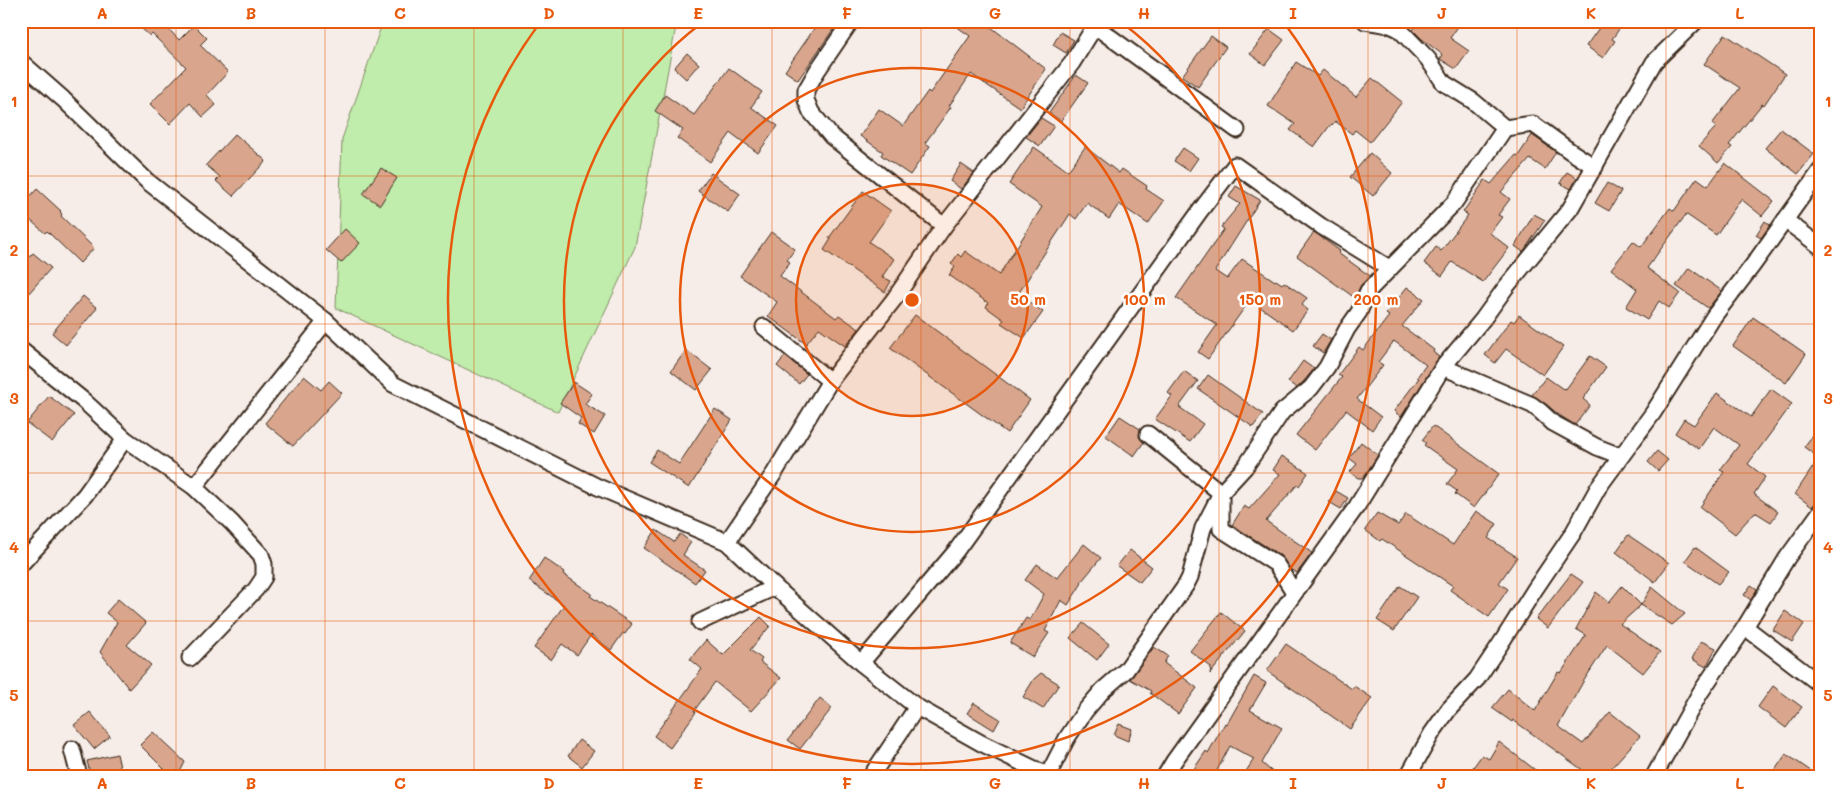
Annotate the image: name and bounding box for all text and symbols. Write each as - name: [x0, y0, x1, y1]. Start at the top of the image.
- text: A: [96, 2, 108, 23]
- text: B: [246, 2, 256, 23]
- text: C: [394, 2, 406, 23]
- text: D: [543, 2, 555, 23]
- text: E: [693, 2, 703, 23]
- text: F: [842, 2, 852, 23]
- text: G: [989, 2, 1001, 23]
- text: H: [1138, 2, 1150, 23]
- text: I: [1289, 2, 1297, 23]
- text: J: [1437, 2, 1447, 23]
- text: K: [1586, 2, 1596, 23]
- text: L: [1735, 2, 1745, 23]
- text: 1: [10, 90, 18, 111]
- text: 1: [1824, 90, 1832, 111]
- text: 2: [10, 239, 19, 260]
- text: 2: [1824, 239, 1833, 260]
- text: 50 m: [1010, 289, 1046, 309]
- text: 100 m: [1122, 289, 1166, 309]
- text: 150 m: [1239, 289, 1281, 309]
- text: 200 m: [1354, 289, 1399, 309]
- centre of rings: [903, 291, 921, 309]
- text: 3: [9, 387, 19, 408]
- text: 3: [1823, 387, 1833, 408]
- text: 4: [9, 536, 19, 557]
- text: 4: [1823, 536, 1833, 557]
- text: 5: [9, 684, 19, 705]
- text: 5: [1823, 684, 1833, 705]
- text: A: [96, 772, 108, 793]
- text: B: [246, 772, 256, 793]
- text: C: [394, 772, 406, 793]
- text: D: [543, 772, 555, 793]
- text: E: [693, 772, 703, 793]
- text: F: [842, 772, 852, 793]
- text: G: [989, 772, 1001, 793]
- text: H: [1138, 772, 1150, 793]
- text: I: [1289, 772, 1297, 793]
- text: J: [1437, 772, 1447, 793]
- text: K: [1586, 772, 1596, 793]
- text: L: [1735, 772, 1745, 793]

